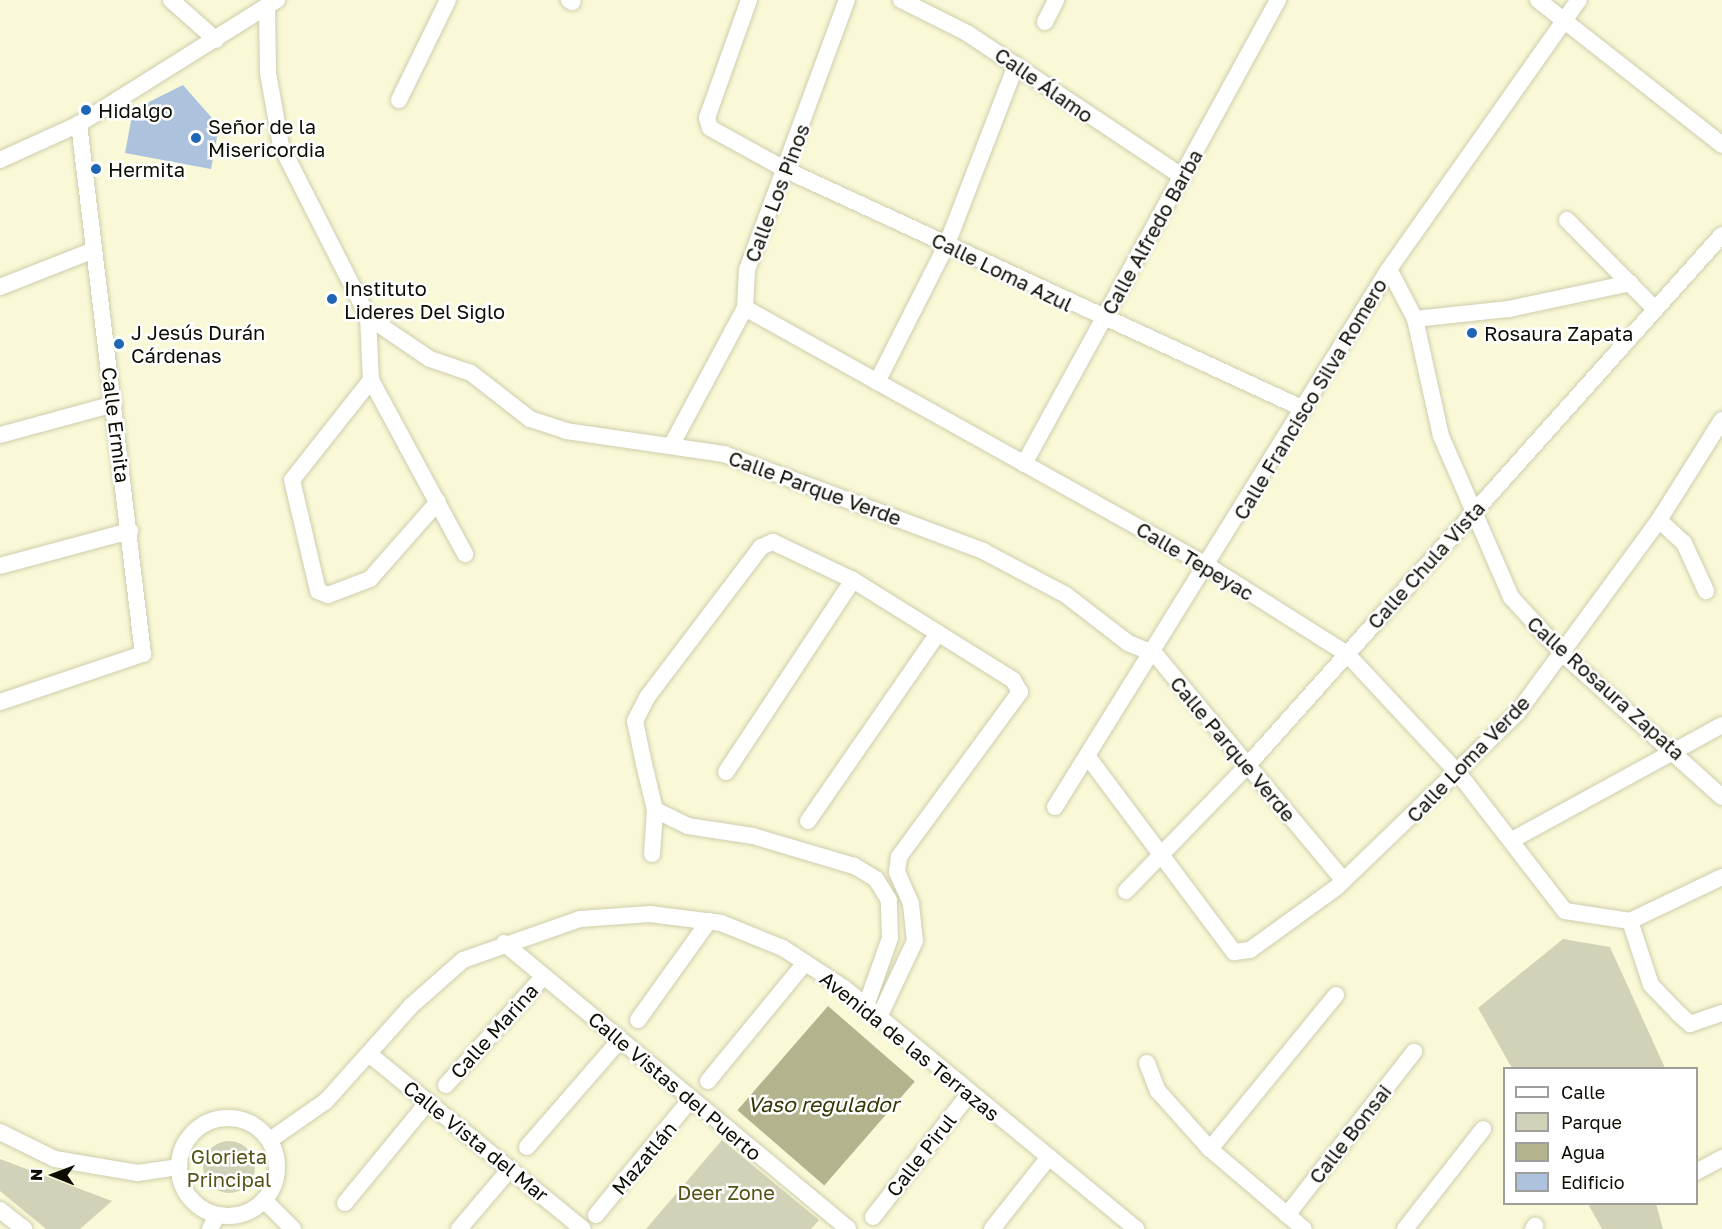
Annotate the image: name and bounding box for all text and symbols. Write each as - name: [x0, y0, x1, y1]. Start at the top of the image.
- street label: Calle Álamo: [990, 42, 1098, 128]
- place label: Hidalgo: [98, 98, 173, 122]
- marker: Hidalgo: [79, 103, 93, 117]
- place label: Señor de la Misericordia: [208, 114, 325, 161]
- street label: Calle Los Pinos: [740, 120, 814, 266]
- marker: Señor de la Misericordia: [189, 131, 203, 145]
- street label: Calle Alfredo Barba: [1097, 145, 1207, 319]
- place label: Hermita: [108, 157, 185, 181]
- marker: Hermita: [89, 162, 103, 176]
- street label: Calle Loma Azul: [928, 228, 1076, 316]
- street label: Calle Francisco Silva Romero: [1228, 274, 1392, 524]
- place label: Instituto Lideres Del Siglo: [344, 276, 505, 323]
- marker: Instituto Lideres Del Siglo: [325, 292, 339, 306]
- place label: J Jesús Durán Cárdenas: [131, 320, 265, 367]
- place label: Rosaura Zapata: [1484, 321, 1633, 345]
- marker: Rosaura Zapata: [1465, 326, 1479, 340]
- marker: J Jesús Durán Cárdenas: [112, 337, 126, 351]
- street label: Calle Ermita: [97, 366, 135, 484]
- street label: Calle Parque Verde: [725, 446, 905, 530]
- street label: Calle Chula Vista: [1362, 496, 1490, 634]
- street label: Calle Tepeyac: [1132, 517, 1258, 605]
- street label: Calle Rosaura Zapata: [1522, 611, 1690, 765]
- street label: Calle Parque Verde: [1165, 671, 1301, 827]
- street label: Calle Loma Verde: [1402, 691, 1534, 827]
- street label: Avenida de las Terrazas: [815, 966, 1005, 1126]
- street label: Calle Marina: [445, 979, 543, 1083]
- street label: Calle Vistas del Puerto: [584, 1007, 766, 1165]
- legend: [1503, 1067, 1698, 1205]
- street label: Calle Vista del Mar: [399, 1075, 553, 1207]
- street label: Calle Bonsai: [1304, 1080, 1396, 1188]
- text: Calle: [1561, 1081, 1605, 1103]
- water label: Vaso regulador: [747, 1091, 899, 1117]
- street label: Calle Pirul: [881, 1109, 961, 1201]
- text: Parque: [1561, 1111, 1622, 1133]
- street label: Mazatlán: [607, 1117, 681, 1199]
- text: Agua: [1561, 1141, 1605, 1163]
- park label: Glorieta Principal: [187, 1144, 271, 1191]
- north arrow: [24, 1145, 84, 1205]
- text: N: [26, 1168, 46, 1181]
- text: Edificio: [1561, 1171, 1625, 1193]
- park label: Deer Zone: [677, 1180, 775, 1204]

